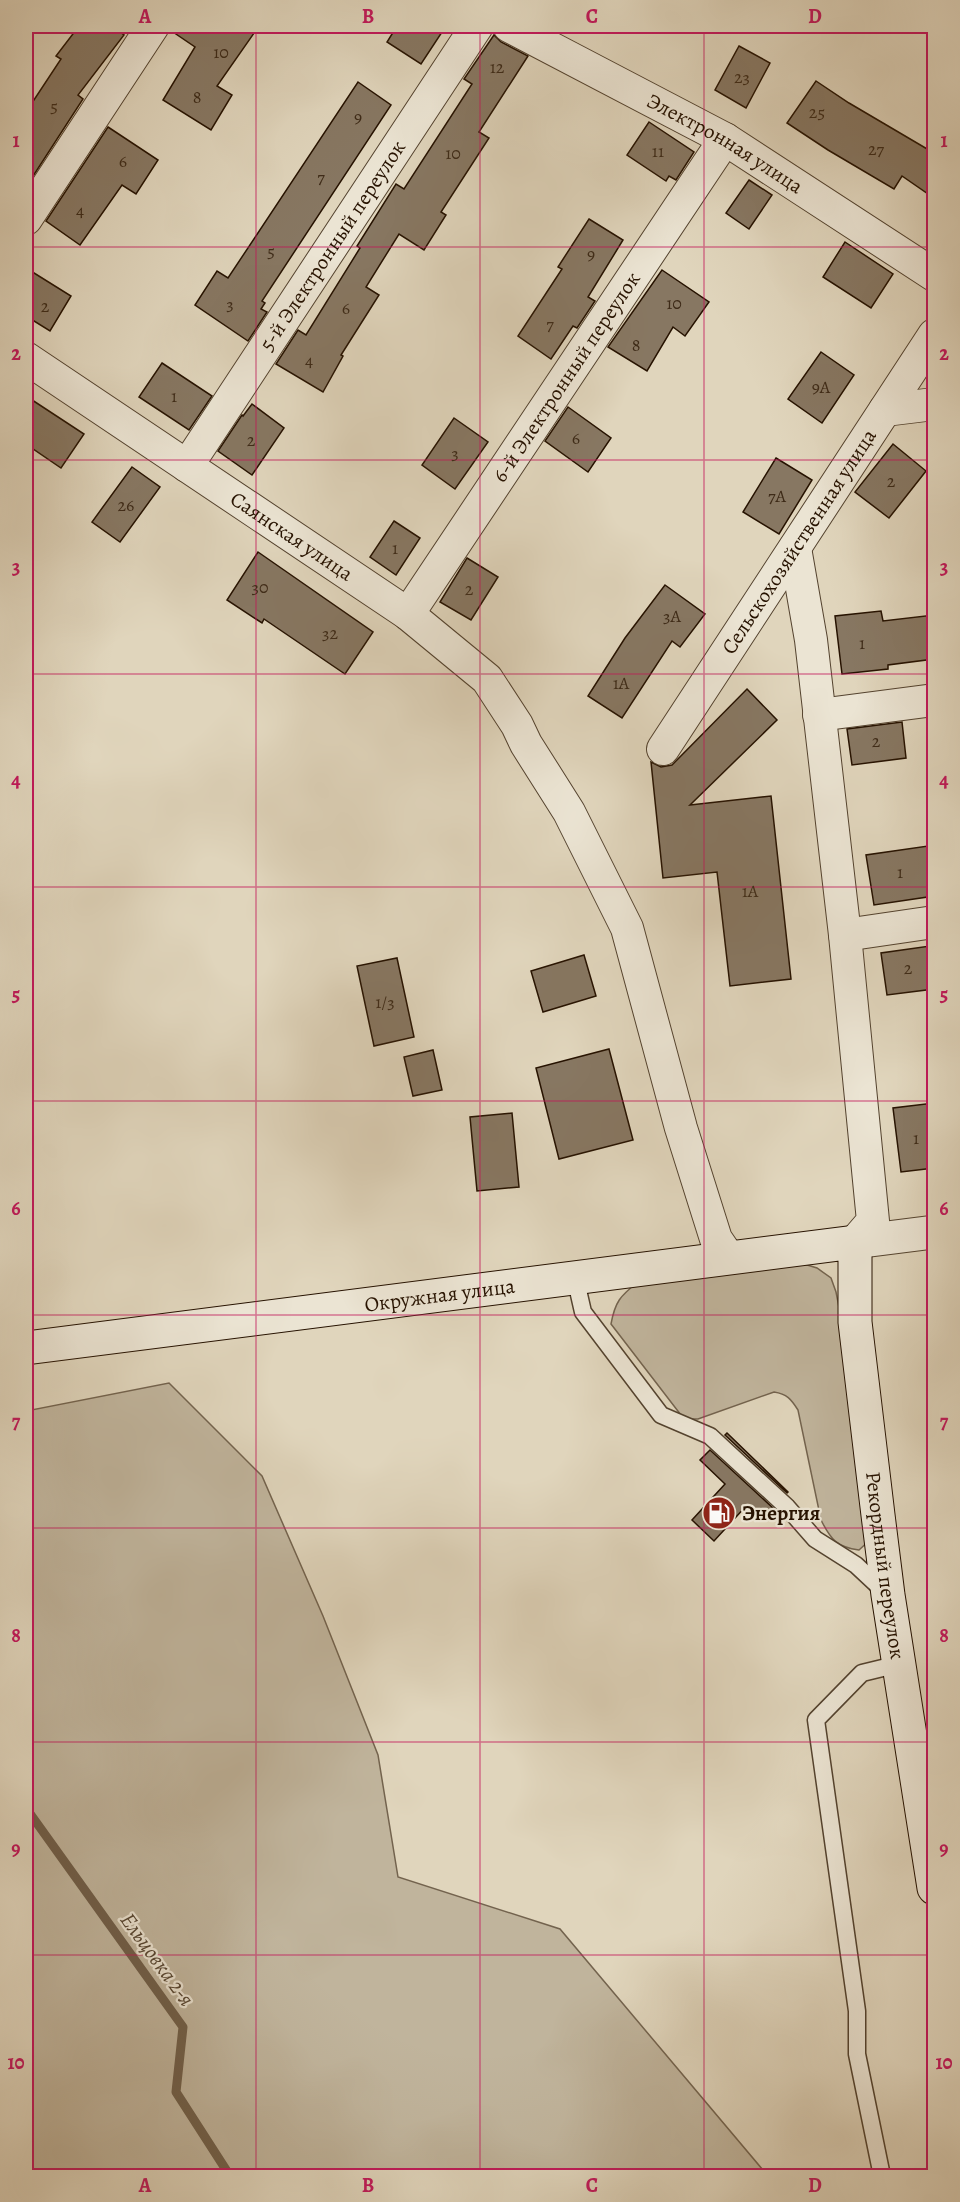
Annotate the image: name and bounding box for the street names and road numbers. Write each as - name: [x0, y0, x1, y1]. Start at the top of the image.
- street label: Электронная улица: [642, 87, 809, 200]
- street label: 5-й Электронный переулок: [254, 136, 410, 356]
- street label: 6-й Электронный переулок: [486, 267, 646, 487]
- street label: Сельскохозяйственная улица: [715, 423, 883, 660]
- street label: Саянская улица: [225, 485, 359, 588]
- street label: Окружная улица: [363, 1272, 517, 1319]
- street label: Рекордный переулок: [859, 1470, 912, 1661]

